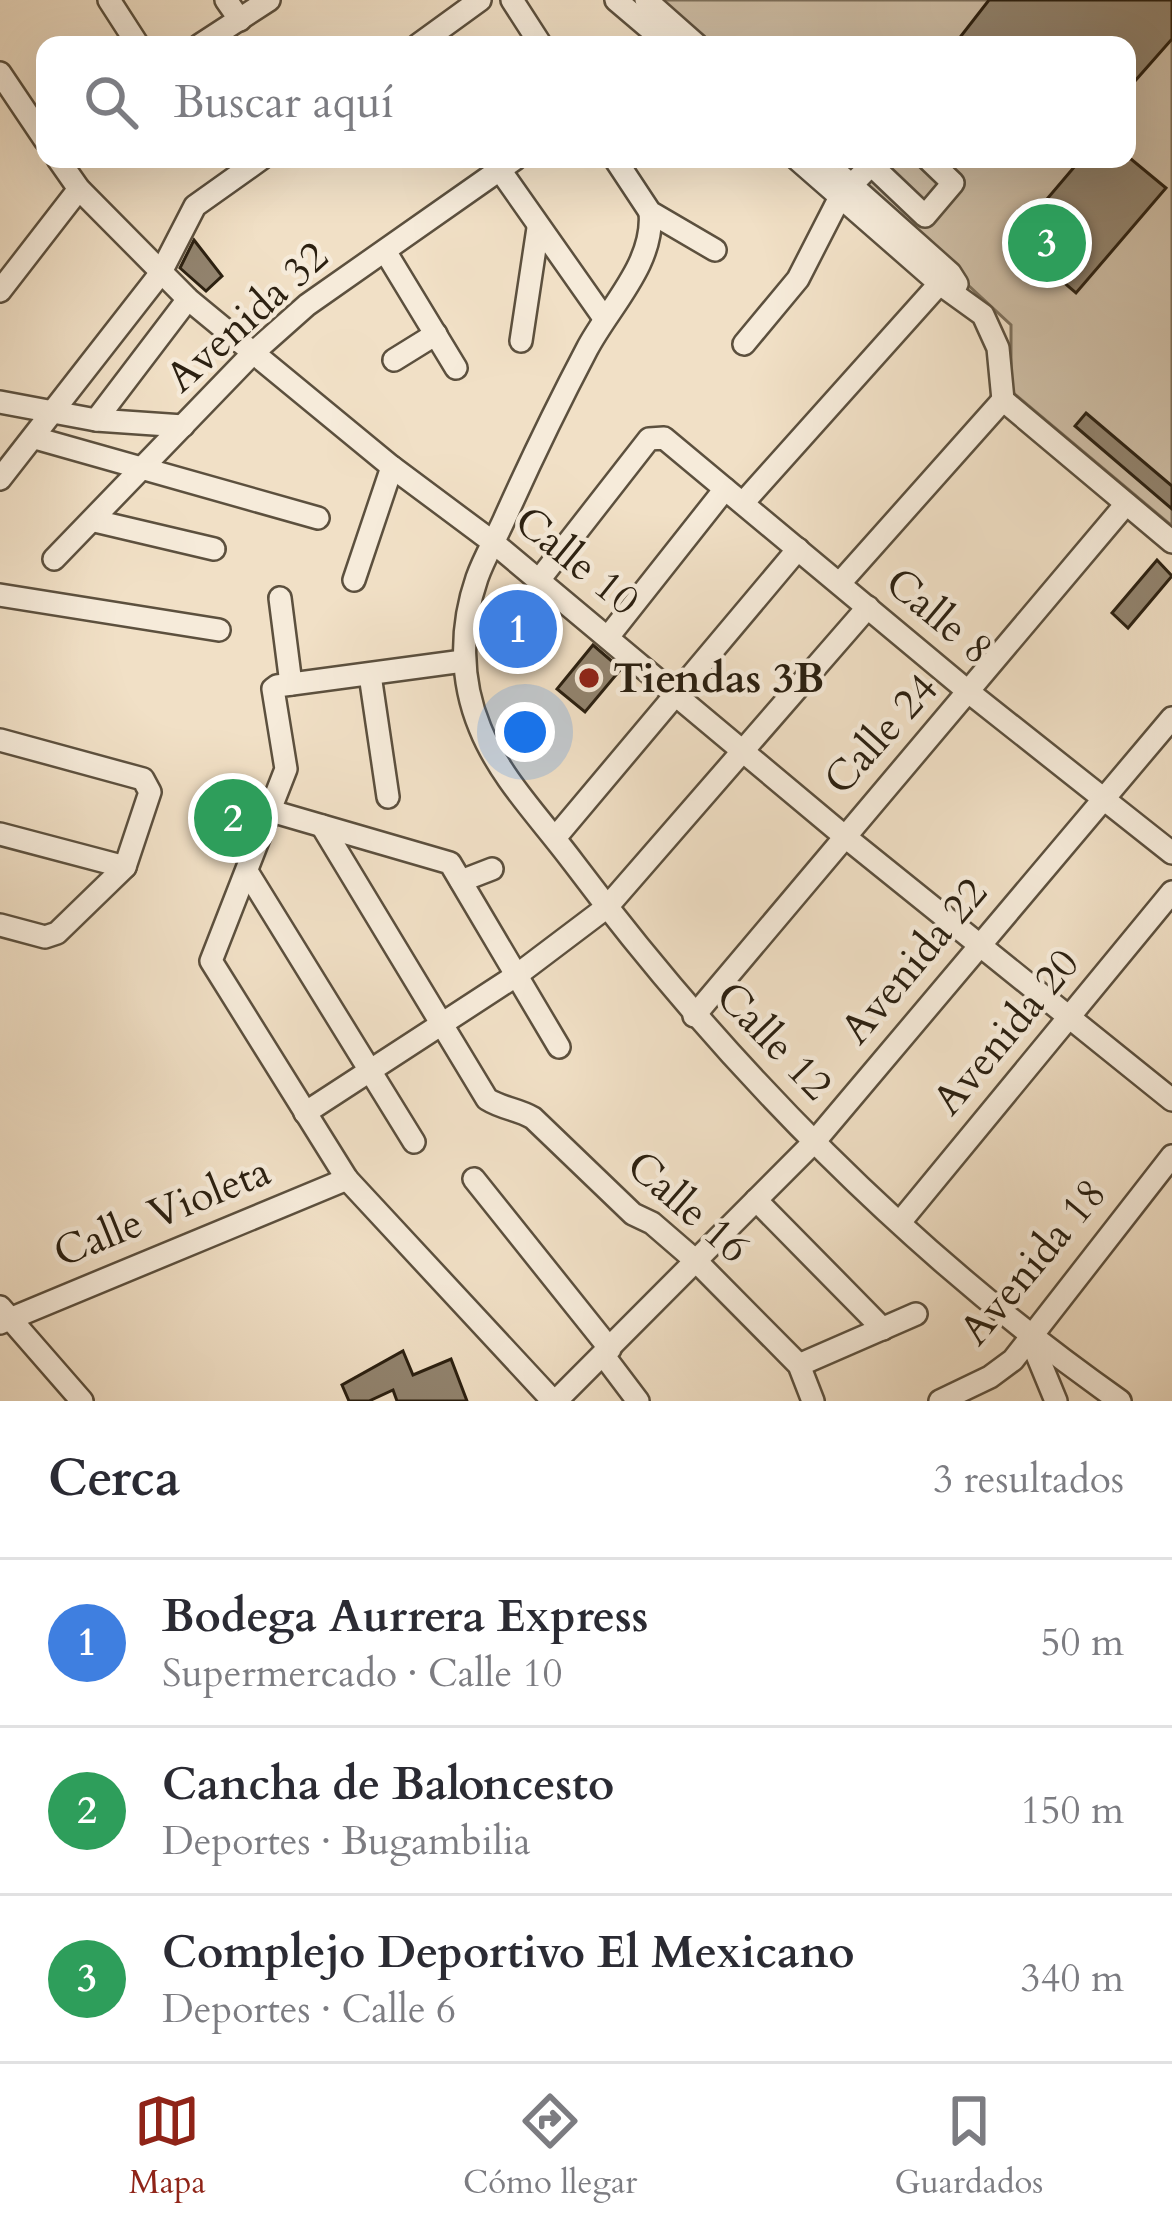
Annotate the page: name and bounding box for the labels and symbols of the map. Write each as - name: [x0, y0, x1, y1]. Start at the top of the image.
- pin: 3: [1008, 198, 1086, 288]
- street label: Avenida 32: [153, 229, 341, 405]
- street label: Calle 10: [503, 493, 651, 629]
- street label: Calle 8: [873, 554, 1005, 678]
- pin: 1: [479, 584, 557, 674]
- place label: Tiendas 3B: [613, 650, 825, 707]
- street label: Calle 24: [811, 661, 951, 807]
- marker: Tiendas 3B: [576, 665, 602, 691]
- your location: [495, 702, 555, 762]
- pin: 2: [194, 773, 272, 863]
- street label: Avenida 22: [828, 866, 1000, 1056]
- street label: Avenida 20: [920, 937, 1092, 1127]
- street label: Calle 12: [703, 969, 845, 1113]
- street label: Calle 16: [615, 1138, 761, 1276]
- street label: Calle Violeta: [45, 1143, 279, 1281]
- street label: Avenida 18: [947, 1167, 1119, 1357]

